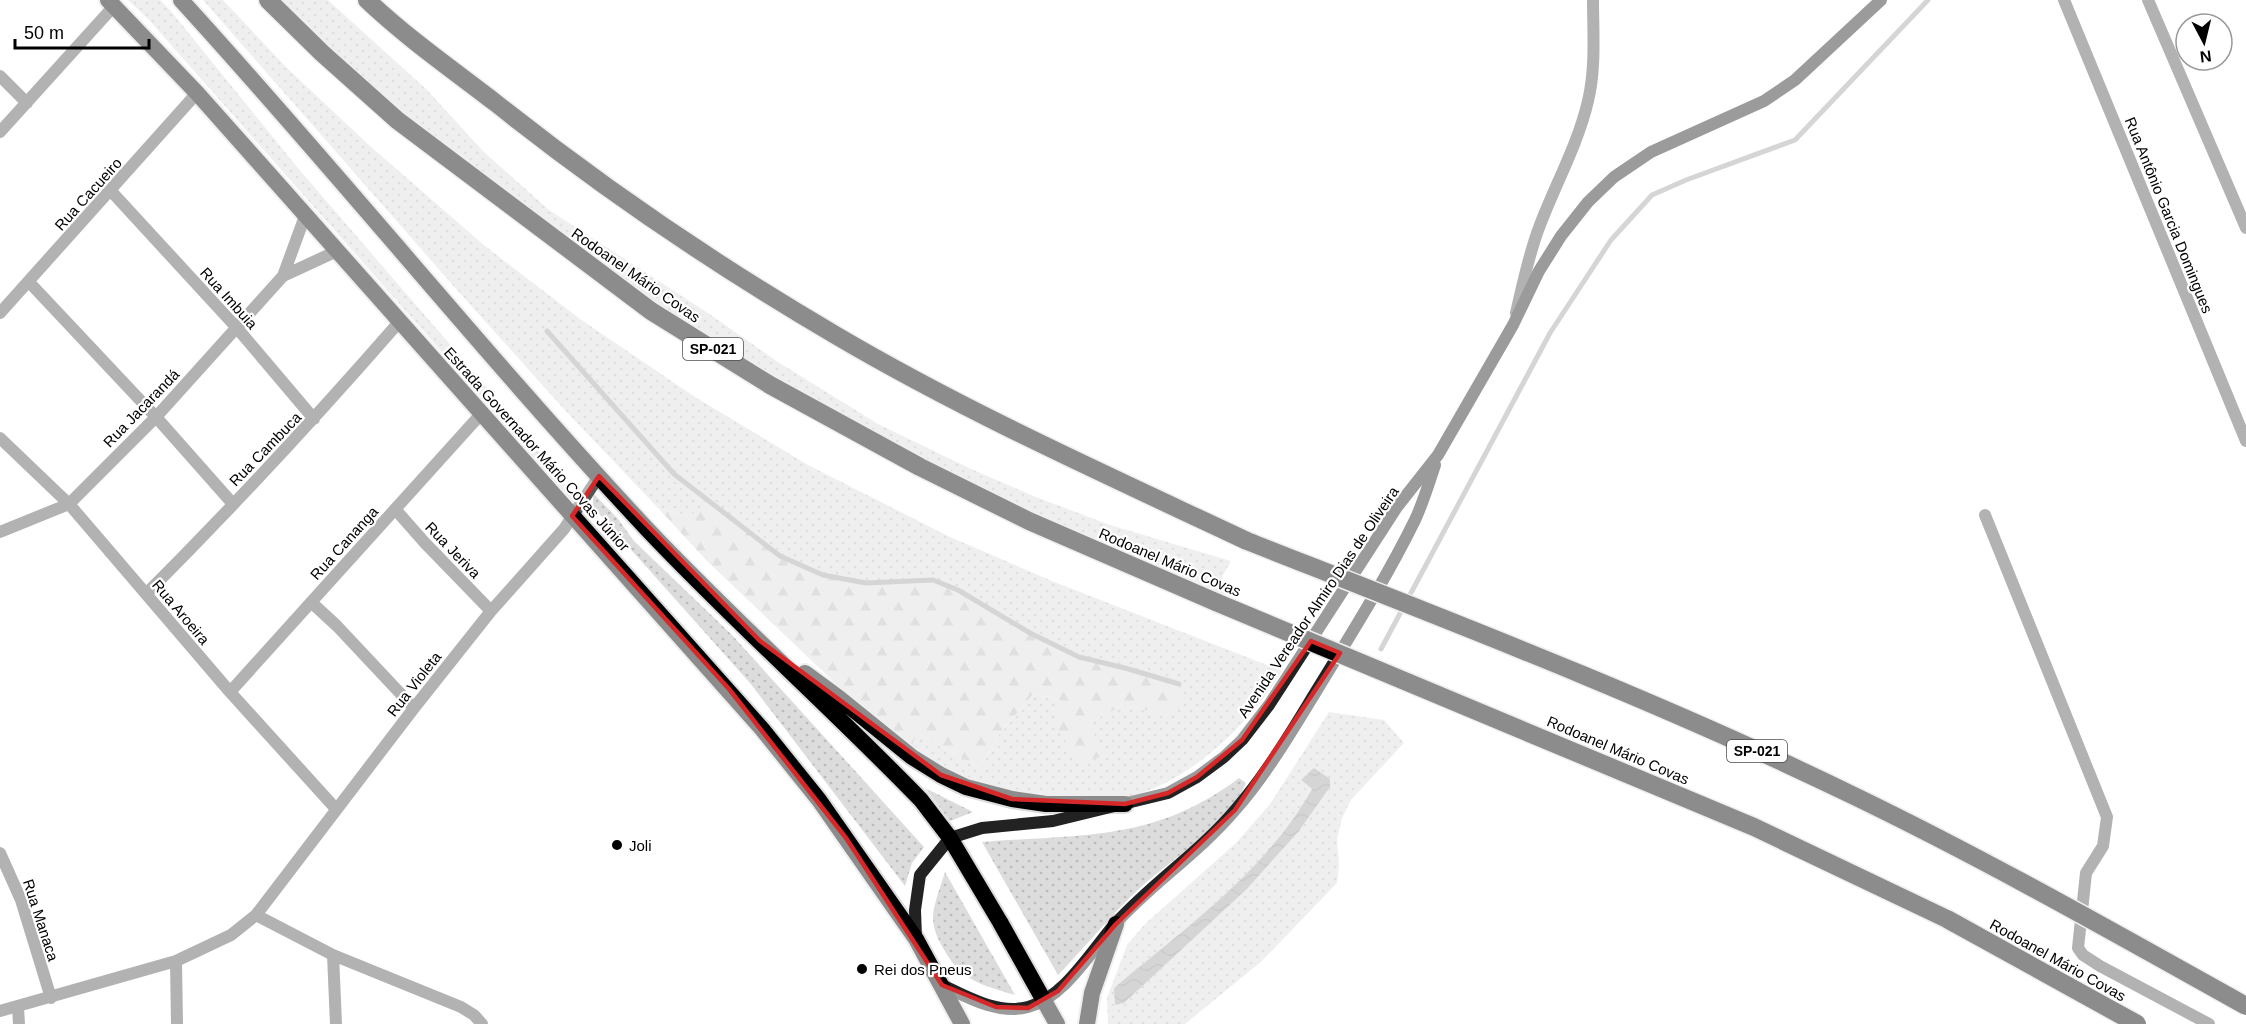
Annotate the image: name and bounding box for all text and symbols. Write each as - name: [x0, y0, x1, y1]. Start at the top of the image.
- scale bar: [15, 12, 148, 50]
- north arrow: [2174, 12, 2234, 72]
- text: 50 m: [24, 23, 64, 43]
- text: N: [2199, 47, 2213, 66]
- street label: Rua Antônio Garcia Domingues: [2122, 114, 2216, 316]
- street label: Rua Cacueiro: [51, 154, 125, 234]
- street label: Rodoanel Mário Covas: [569, 224, 703, 326]
- street label: Rua Imbuia: [197, 264, 261, 333]
- road number: SP-021: [683, 338, 743, 360]
- street label: Estrada Governador Mário Covas Júnior: [441, 344, 633, 554]
- street label: Rua Jacarandá: [100, 365, 183, 450]
- street label: Rua Cambuca: [226, 408, 305, 489]
- street label: Avenida Vereador Almiro Dias de Oliveira: [1234, 483, 1402, 721]
- street label: Rua Cananga: [307, 502, 382, 583]
- street label: Rua Jeriva: [422, 518, 484, 582]
- street label: Rodoanel Mário Covas: [1096, 524, 1244, 600]
- street label: Rua Aroeira: [149, 576, 213, 648]
- street label: Rua Violeta: [384, 648, 445, 720]
- street label: Rodoanel Mário Covas: [1544, 712, 1692, 788]
- road number: SP-021: [1727, 740, 1787, 762]
- place label: Joli: [629, 837, 652, 854]
- marker: Joli: [610, 838, 624, 852]
- street label: Rua Manaca: [20, 877, 62, 964]
- street label: Rodoanel Mário Covas: [1987, 916, 2129, 1004]
- place label: Rei dos Pneus: [874, 961, 972, 978]
- marker: Rei dos Pneus: [855, 962, 869, 976]

